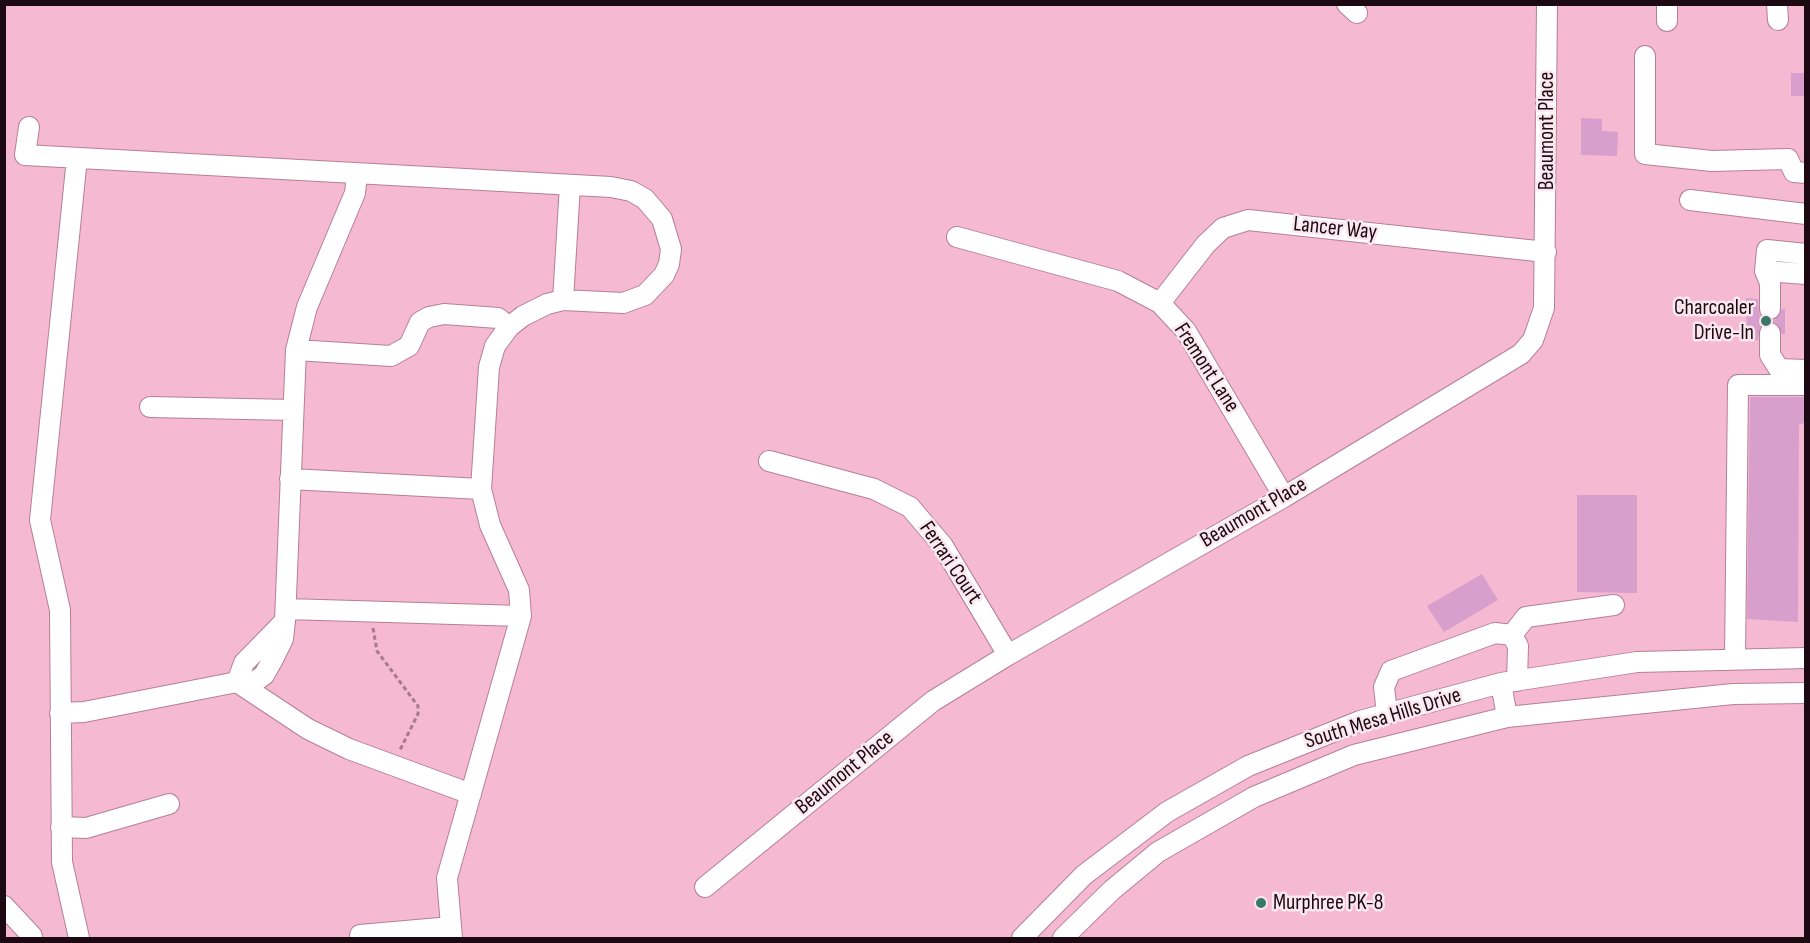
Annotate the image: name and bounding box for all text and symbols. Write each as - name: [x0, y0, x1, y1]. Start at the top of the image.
- street label: Beaumont Place: [1534, 72, 1560, 190]
- street label: Lancer Way: [1292, 211, 1378, 247]
- place label: Charcoaler Drive-In: [1674, 295, 1754, 346]
- marker: Charcoaler Drive-In: [1759, 314, 1773, 328]
- street label: Fremont Lane: [1167, 318, 1245, 418]
- street label: Beaumont Place: [1196, 472, 1312, 554]
- street label: Ferrari Court: [913, 517, 987, 609]
- street label: South Mesa Hills Drive: [1302, 683, 1464, 755]
- street label: Beaumont Place: [791, 725, 899, 821]
- place label: Murphree PK-8: [1273, 890, 1383, 916]
- marker: Murphree PK-8: [1254, 896, 1268, 910]

